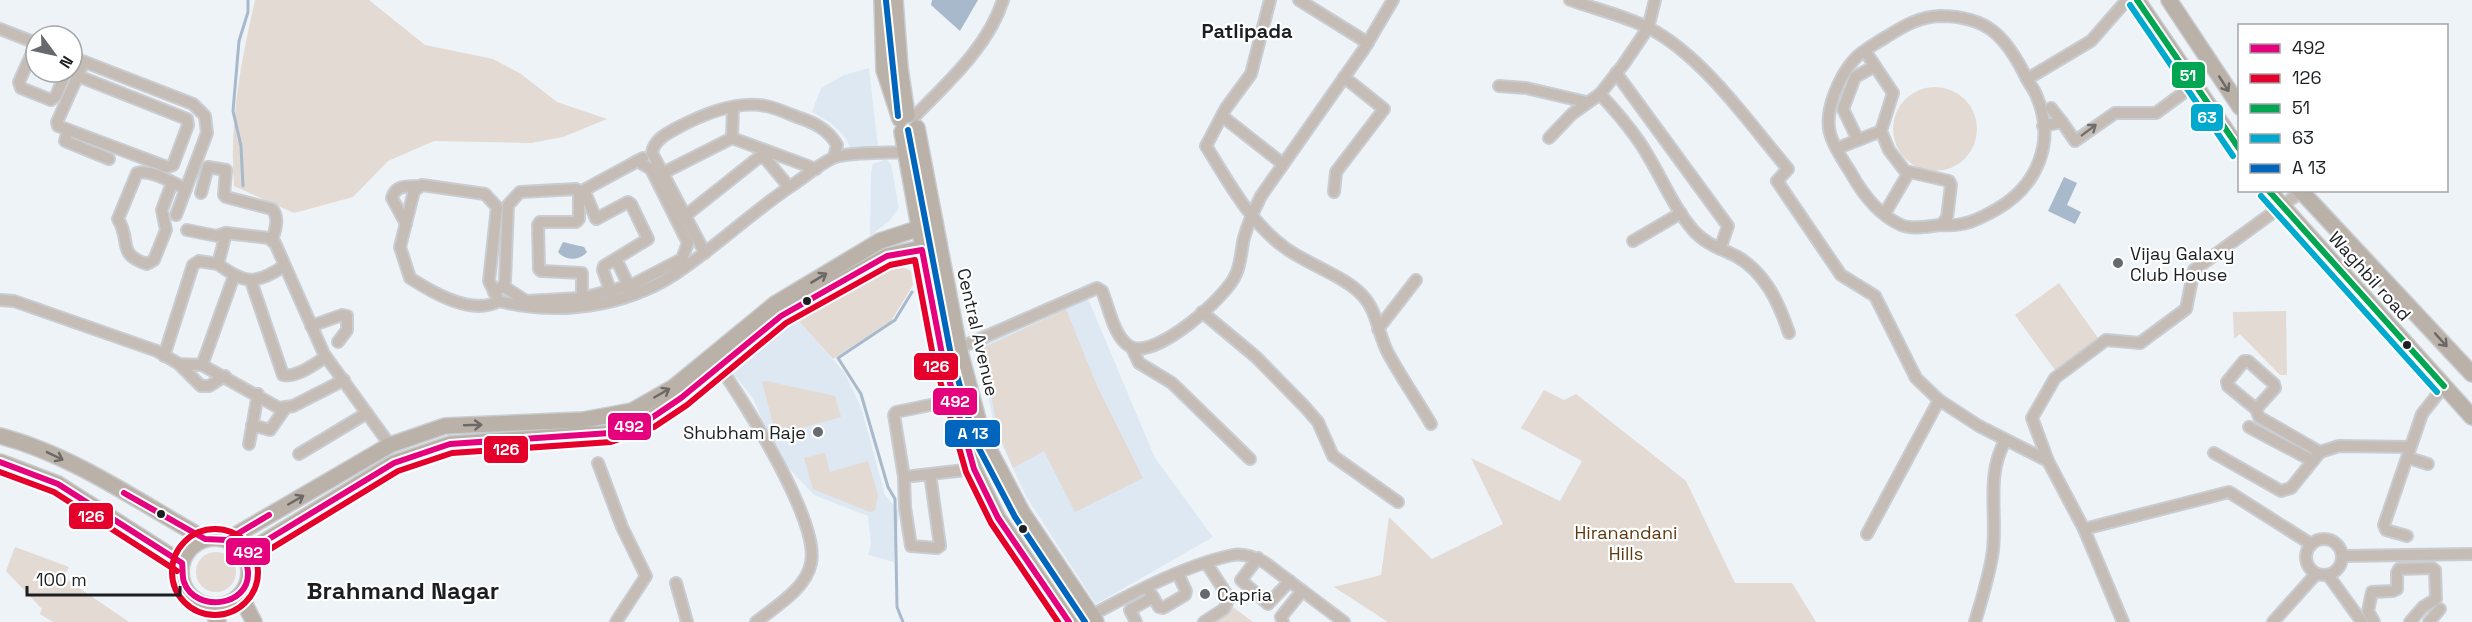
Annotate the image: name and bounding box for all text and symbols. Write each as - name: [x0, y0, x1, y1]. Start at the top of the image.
- district label: Patlipada: [1202, 18, 1293, 44]
- north arrow: [24, 24, 84, 84]
- legend: [2238, 24, 2448, 192]
- text: 492: [2292, 36, 2325, 59]
- text: N: [54, 52, 78, 72]
- line badge: 51: [2171, 61, 2206, 89]
- text: 51: [2180, 65, 2196, 86]
- text: 126: [2292, 66, 2321, 89]
- one-way arrow: [2218, 75, 2230, 92]
- text: 51: [2292, 96, 2310, 119]
- line badge: 63: [2190, 103, 2224, 132]
- text: 63: [2197, 107, 2217, 128]
- one-way arrow: [2080, 124, 2096, 137]
- text: 63: [2292, 126, 2314, 149]
- text: A 13: [2292, 156, 2326, 179]
- street label: Waghbil road: [2324, 226, 2416, 326]
- place label: Vijay Galaxy Club House: [2130, 242, 2234, 286]
- marker: Vijay Galaxy Club House: [2111, 256, 2125, 270]
- street label: Central Avenue: [952, 266, 1004, 398]
- one-way arrow: [810, 272, 827, 284]
- unlabelled marker: [801, 295, 813, 307]
- one-way arrow: [2434, 332, 2448, 347]
- unlabelled marker: [2401, 339, 2413, 351]
- line badge: 126: [913, 352, 959, 381]
- text: 126: [923, 356, 949, 377]
- one-way arrow: [653, 387, 670, 399]
- line badge: 492: [932, 387, 978, 416]
- text: 492: [940, 391, 970, 412]
- line badge: 492: [607, 412, 652, 441]
- text: 492: [614, 416, 644, 437]
- one-way arrow: [462, 419, 482, 430]
- line badge: A 13: [944, 419, 1001, 448]
- place label: Shubham Raje: [683, 421, 806, 444]
- text: A 13: [958, 423, 989, 444]
- marker: Shubham Raje: [811, 425, 825, 439]
- line badge: 126: [483, 435, 529, 464]
- text: 126: [493, 439, 519, 460]
- one-way arrow: [45, 450, 63, 462]
- one-way arrow: [287, 493, 304, 505]
- line badge: 126: [68, 502, 114, 530]
- text: 126: [78, 506, 104, 527]
- unlabelled marker: [155, 508, 167, 520]
- park label: Hiranandani Hills: [1575, 521, 1677, 565]
- unlabelled marker: [1017, 523, 1029, 535]
- line badge: 492: [225, 537, 271, 566]
- text: 492: [233, 542, 263, 563]
- scale bar: [27, 559, 180, 597]
- text: 100 m: [36, 568, 87, 591]
- district label: Brahmand Nagar: [307, 575, 499, 606]
- place label: Capria: [1217, 583, 1272, 606]
- marker: Capria: [1198, 587, 1212, 601]

